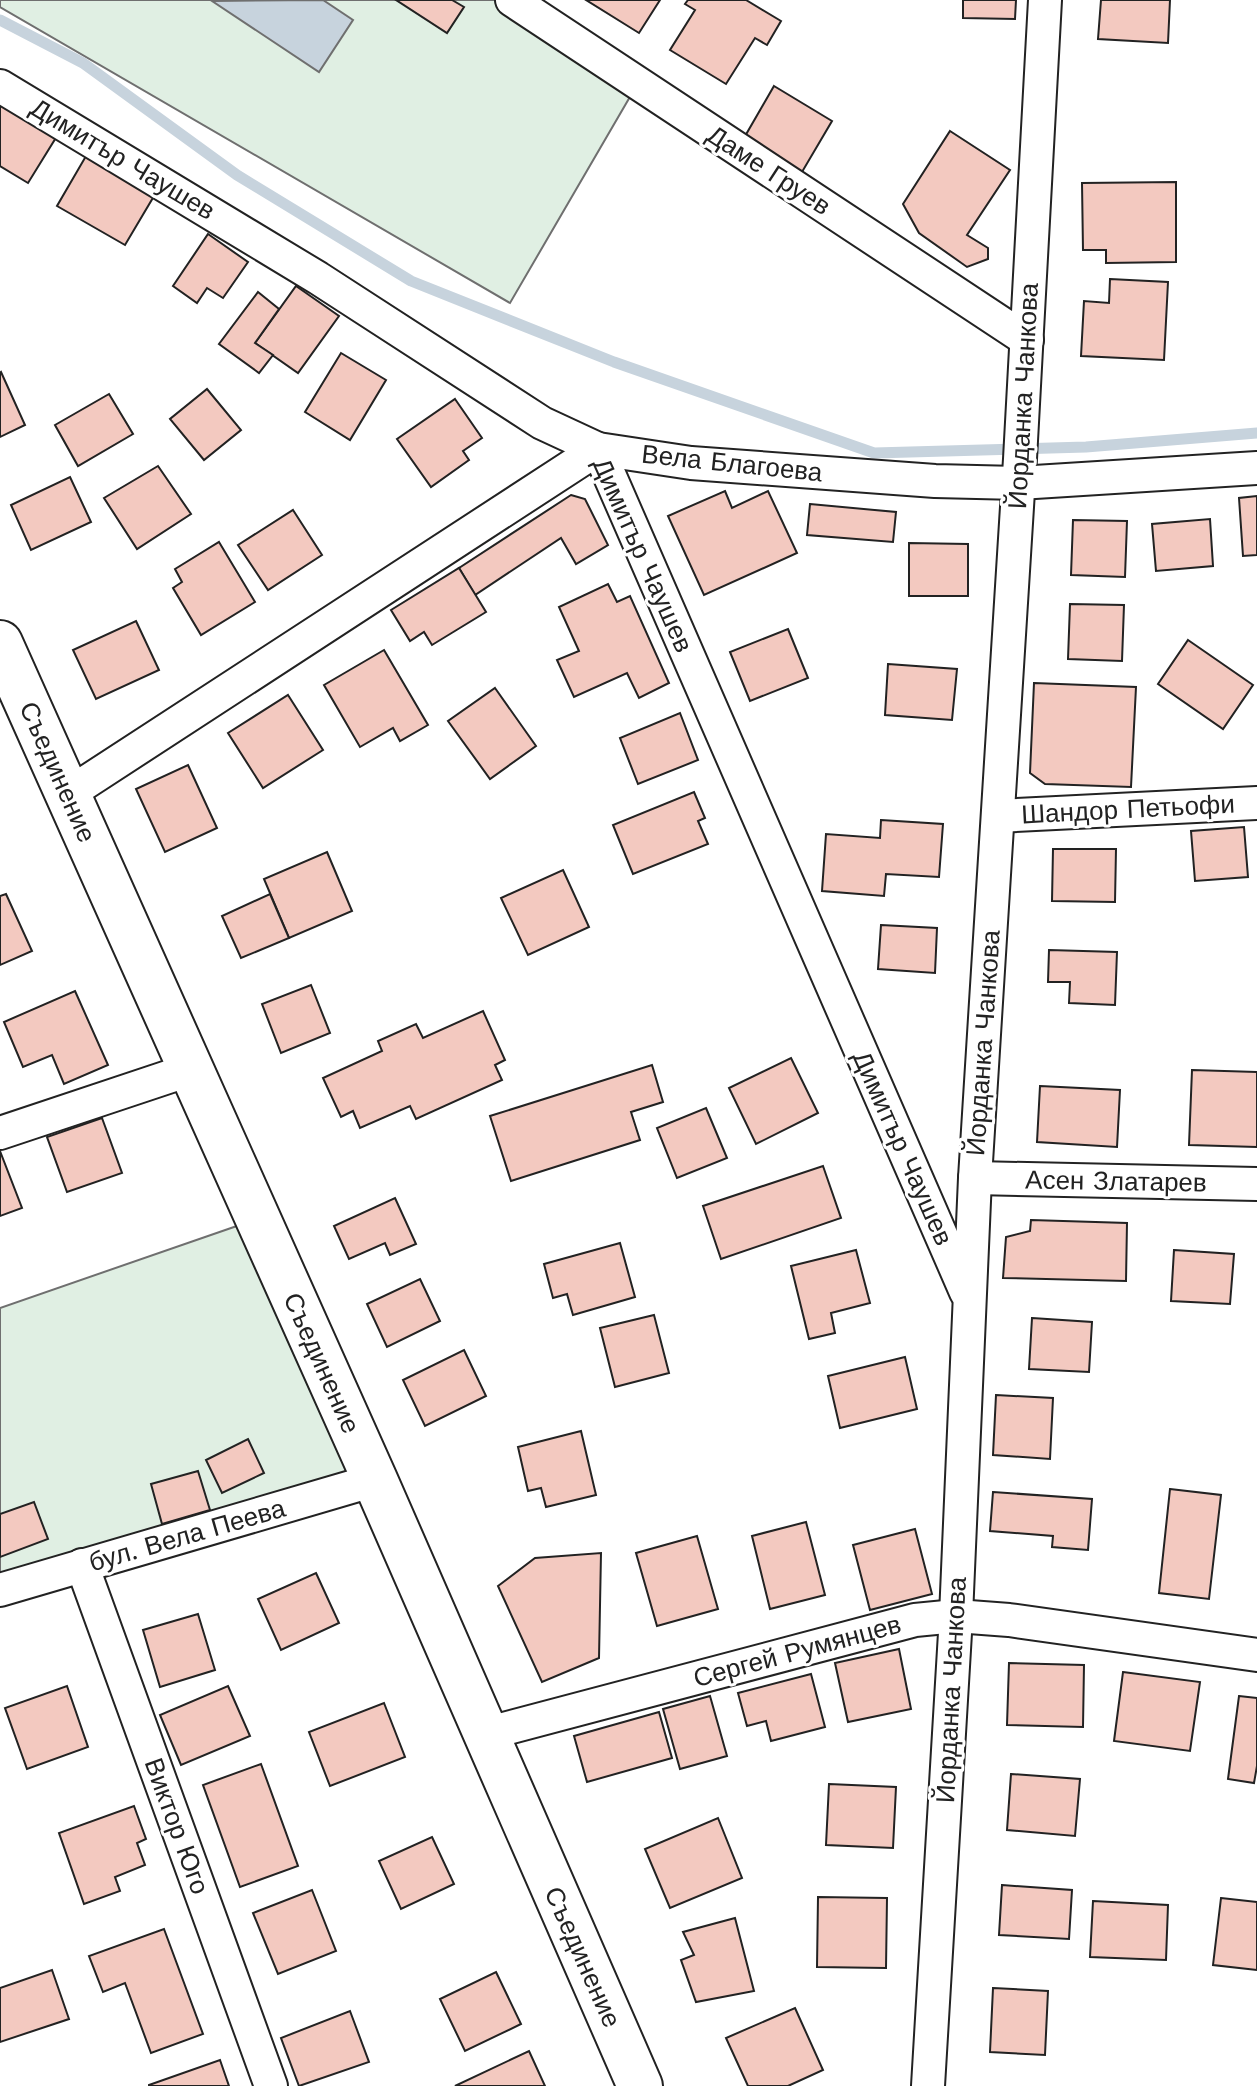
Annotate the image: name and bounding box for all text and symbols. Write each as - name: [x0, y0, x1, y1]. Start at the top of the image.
- street label: Димитър Чаушев: [25, 92, 221, 226]
- street label: Даме Груев: [702, 119, 836, 221]
- street label: Йорданка Чанкова: [1002, 282, 1044, 510]
- street label: Вела Благоева: [640, 439, 824, 487]
- street label: Димитър Чаушев: [587, 453, 699, 657]
- street label: Съединение: [14, 697, 102, 847]
- street label: Шандор Петьофи: [1021, 788, 1235, 830]
- street label: Йорданка Чанкова: [960, 928, 1006, 1157]
- street label: Димитър Чаушев: [847, 1046, 959, 1250]
- street label: Асен Златарев: [1025, 1164, 1207, 1198]
- street label: Съединение: [278, 1288, 366, 1438]
- street label: бул. Вела Пеева: [85, 1492, 289, 1577]
- street label: Йорданка Чанкова: [930, 1576, 972, 1804]
- street label: Сергей Румянцев: [690, 1609, 904, 1693]
- street label: Виктор Юго: [139, 1754, 215, 1898]
- street label: Съединение: [539, 1882, 627, 2032]

